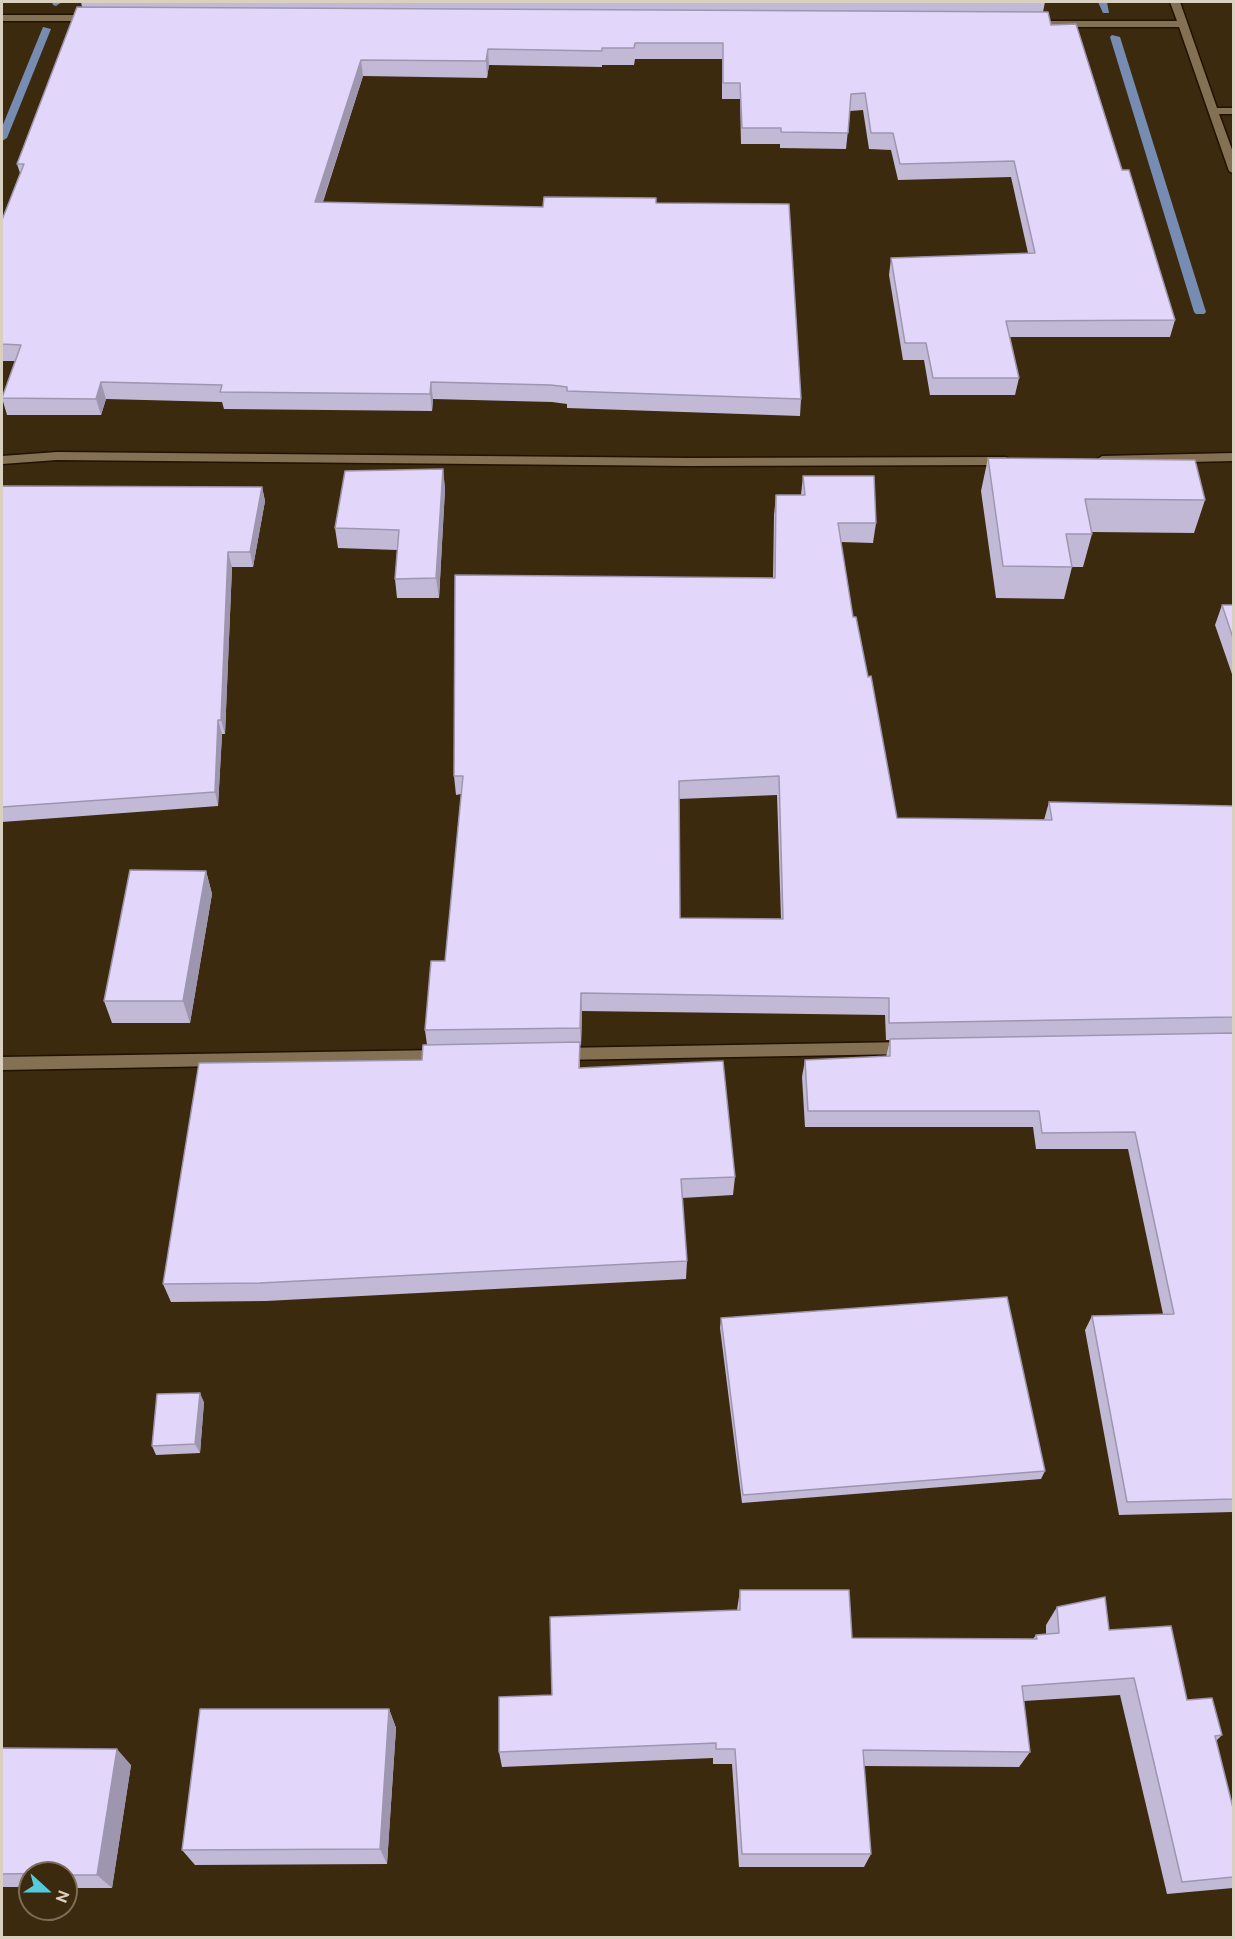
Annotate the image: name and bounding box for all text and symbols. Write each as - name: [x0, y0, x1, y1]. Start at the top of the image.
- north arrow: [18, 1861, 78, 1921]
- text: N: [52, 1888, 73, 1906]

